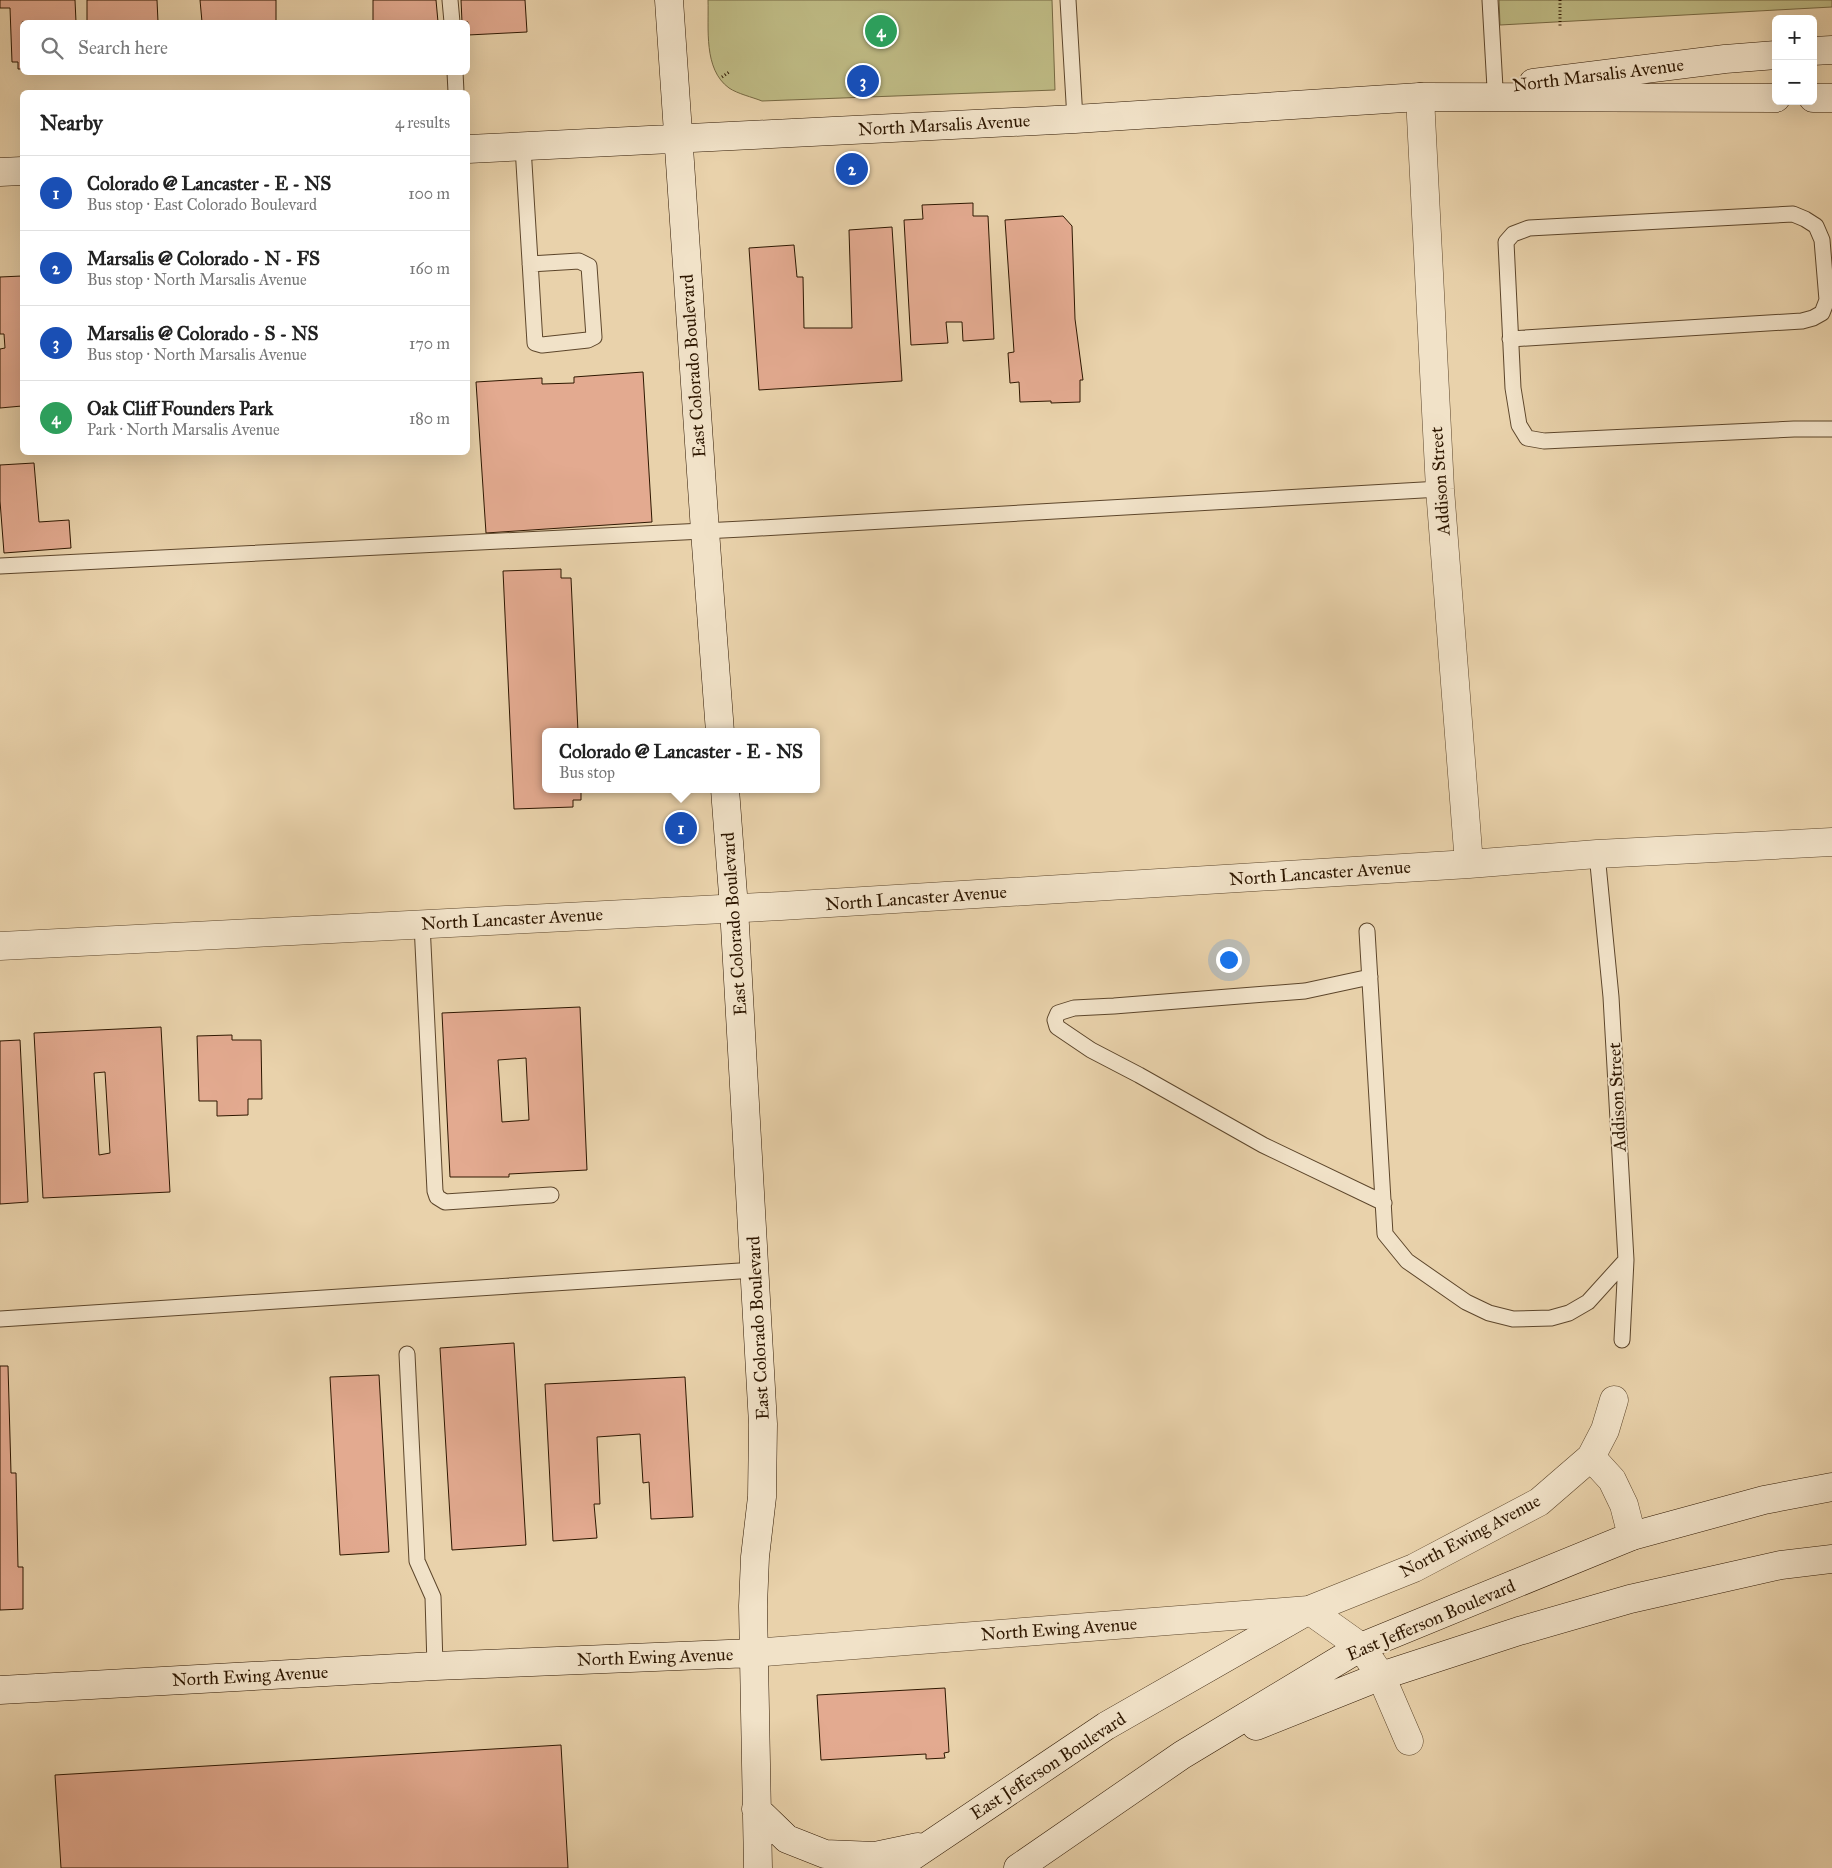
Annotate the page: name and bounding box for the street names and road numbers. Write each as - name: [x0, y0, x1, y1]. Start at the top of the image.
- street label: North Marsalis Avenue: [1511, 54, 1685, 96]
- street label: North Marsalis Avenue: [857, 110, 1031, 140]
- street label: East Colorado Boulevard: [676, 273, 710, 459]
- street label: Addison Street: [1425, 425, 1455, 537]
- street label: East Colorado Boulevard: [717, 831, 751, 1017]
- street label: North Lancaster Avenue: [1228, 856, 1412, 890]
- street label: North Lancaster Avenue: [824, 881, 1008, 915]
- street label: North Lancaster Avenue: [421, 903, 603, 935]
- street label: Addison Street: [1603, 1041, 1631, 1153]
- street label: East Colorado Boulevard: [742, 1236, 774, 1420]
- street label: North Ewing Avenue: [1396, 1490, 1545, 1583]
- street label: East Jefferson Boulevard: [1343, 1575, 1519, 1666]
- street label: North Ewing Avenue: [980, 1613, 1138, 1646]
- street label: North Ewing Avenue: [576, 1643, 734, 1672]
- street label: North Ewing Avenue: [171, 1661, 329, 1692]
- street label: East Jefferson Boulevard: [966, 1707, 1130, 1825]

